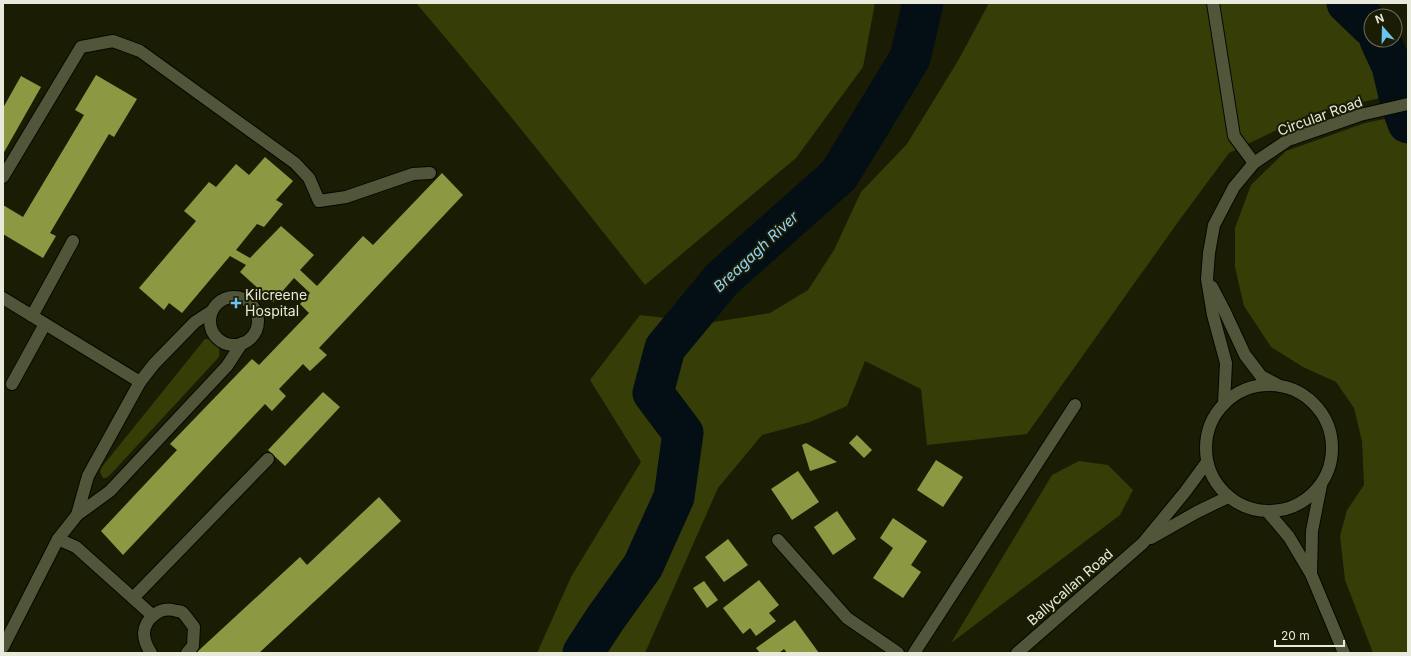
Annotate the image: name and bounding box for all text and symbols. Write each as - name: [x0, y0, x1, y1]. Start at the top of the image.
- north arrow: [1363, 8, 1403, 48]
- text: N: [1373, 11, 1386, 27]
- street label: Circular Road: [1275, 92, 1365, 139]
- water label: Breagagh River: [709, 207, 802, 296]
- place label: Kilcreene Hospital: [245, 286, 307, 319]
- marker: Kilcreene Hospital: [230, 297, 242, 309]
- street label: Ballycallan Road: [1023, 545, 1116, 628]
- scale bar: [1275, 622, 1344, 648]
- text: 20 m: [1281, 628, 1310, 643]

